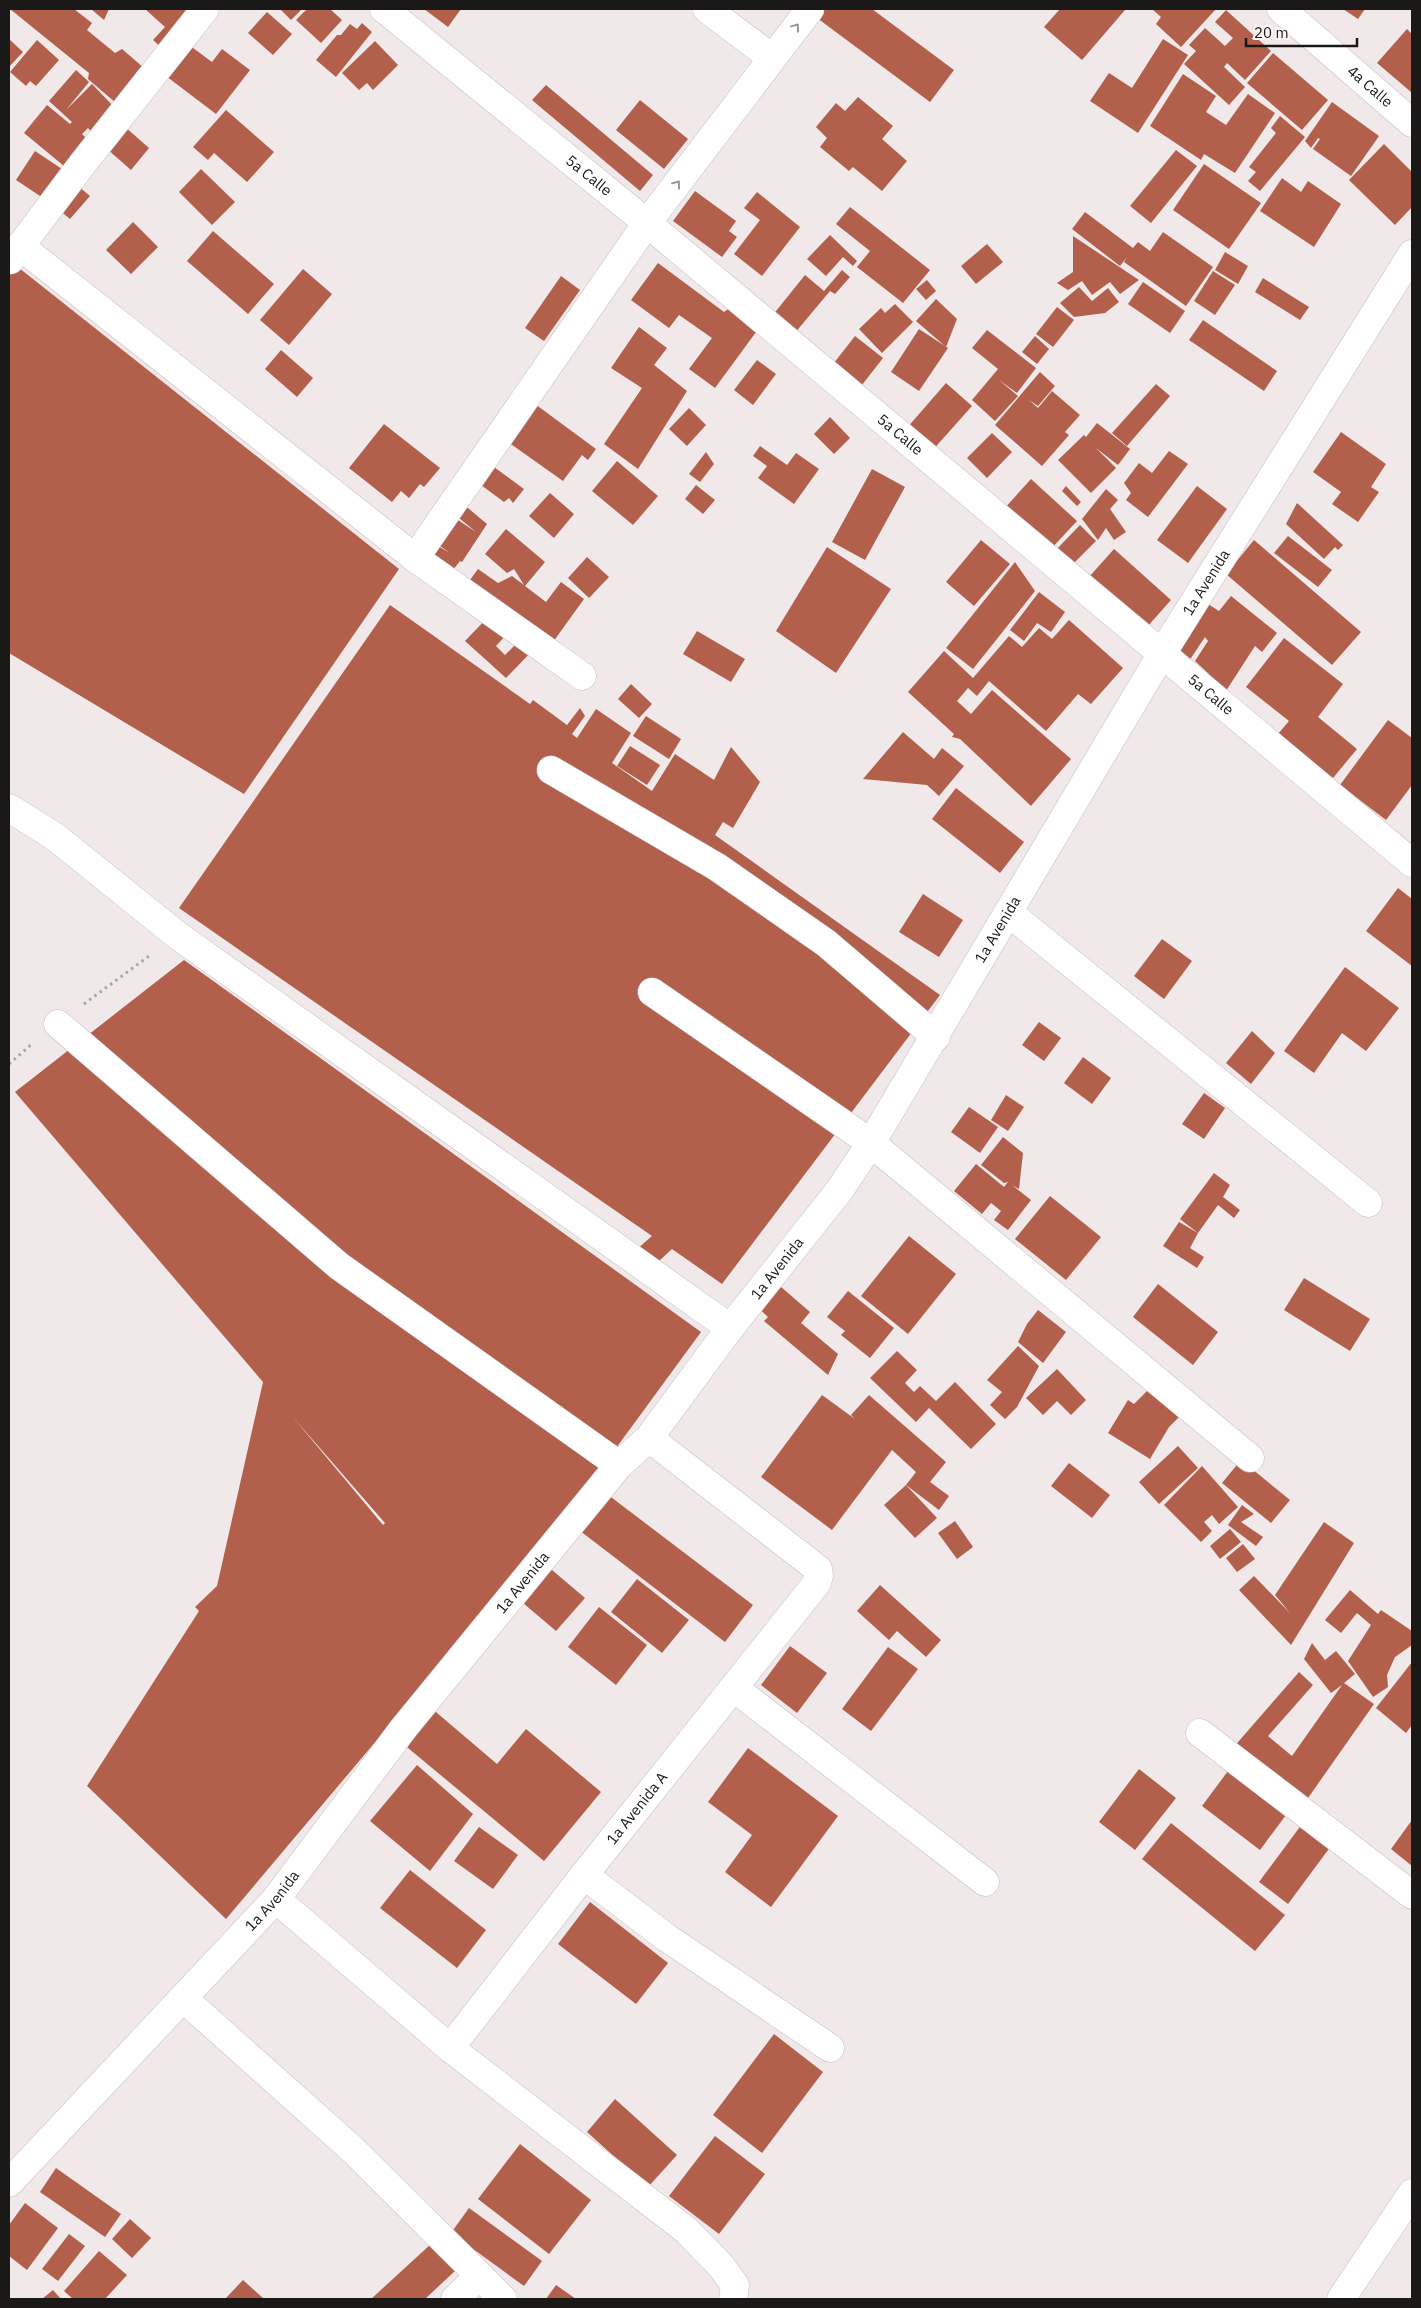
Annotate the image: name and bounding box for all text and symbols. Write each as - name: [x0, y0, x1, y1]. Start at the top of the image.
- scale bar: [1246, 15, 1357, 47]
- one-way arrow: [790, 23, 799, 33]
- text: 20 m: [1254, 23, 1289, 42]
- street label: 4a Calle: [1344, 61, 1397, 111]
- street label: 5a Calle: [562, 151, 616, 200]
- one-way arrow: [671, 180, 680, 190]
- street label: 5a Calle: [873, 410, 927, 459]
- street label: 1a Avenida: [1178, 546, 1234, 619]
- street label: 5a Calle: [1184, 669, 1238, 719]
- street label: 1a Avenida: [970, 893, 1025, 966]
- street label: 1a Avenida: [746, 1233, 807, 1303]
- street label: 1a Avenida: [491, 1548, 553, 1617]
- street label: 1a Avenida A: [602, 1768, 672, 1848]
- street label: 1a Avenida: [241, 1866, 303, 1935]

